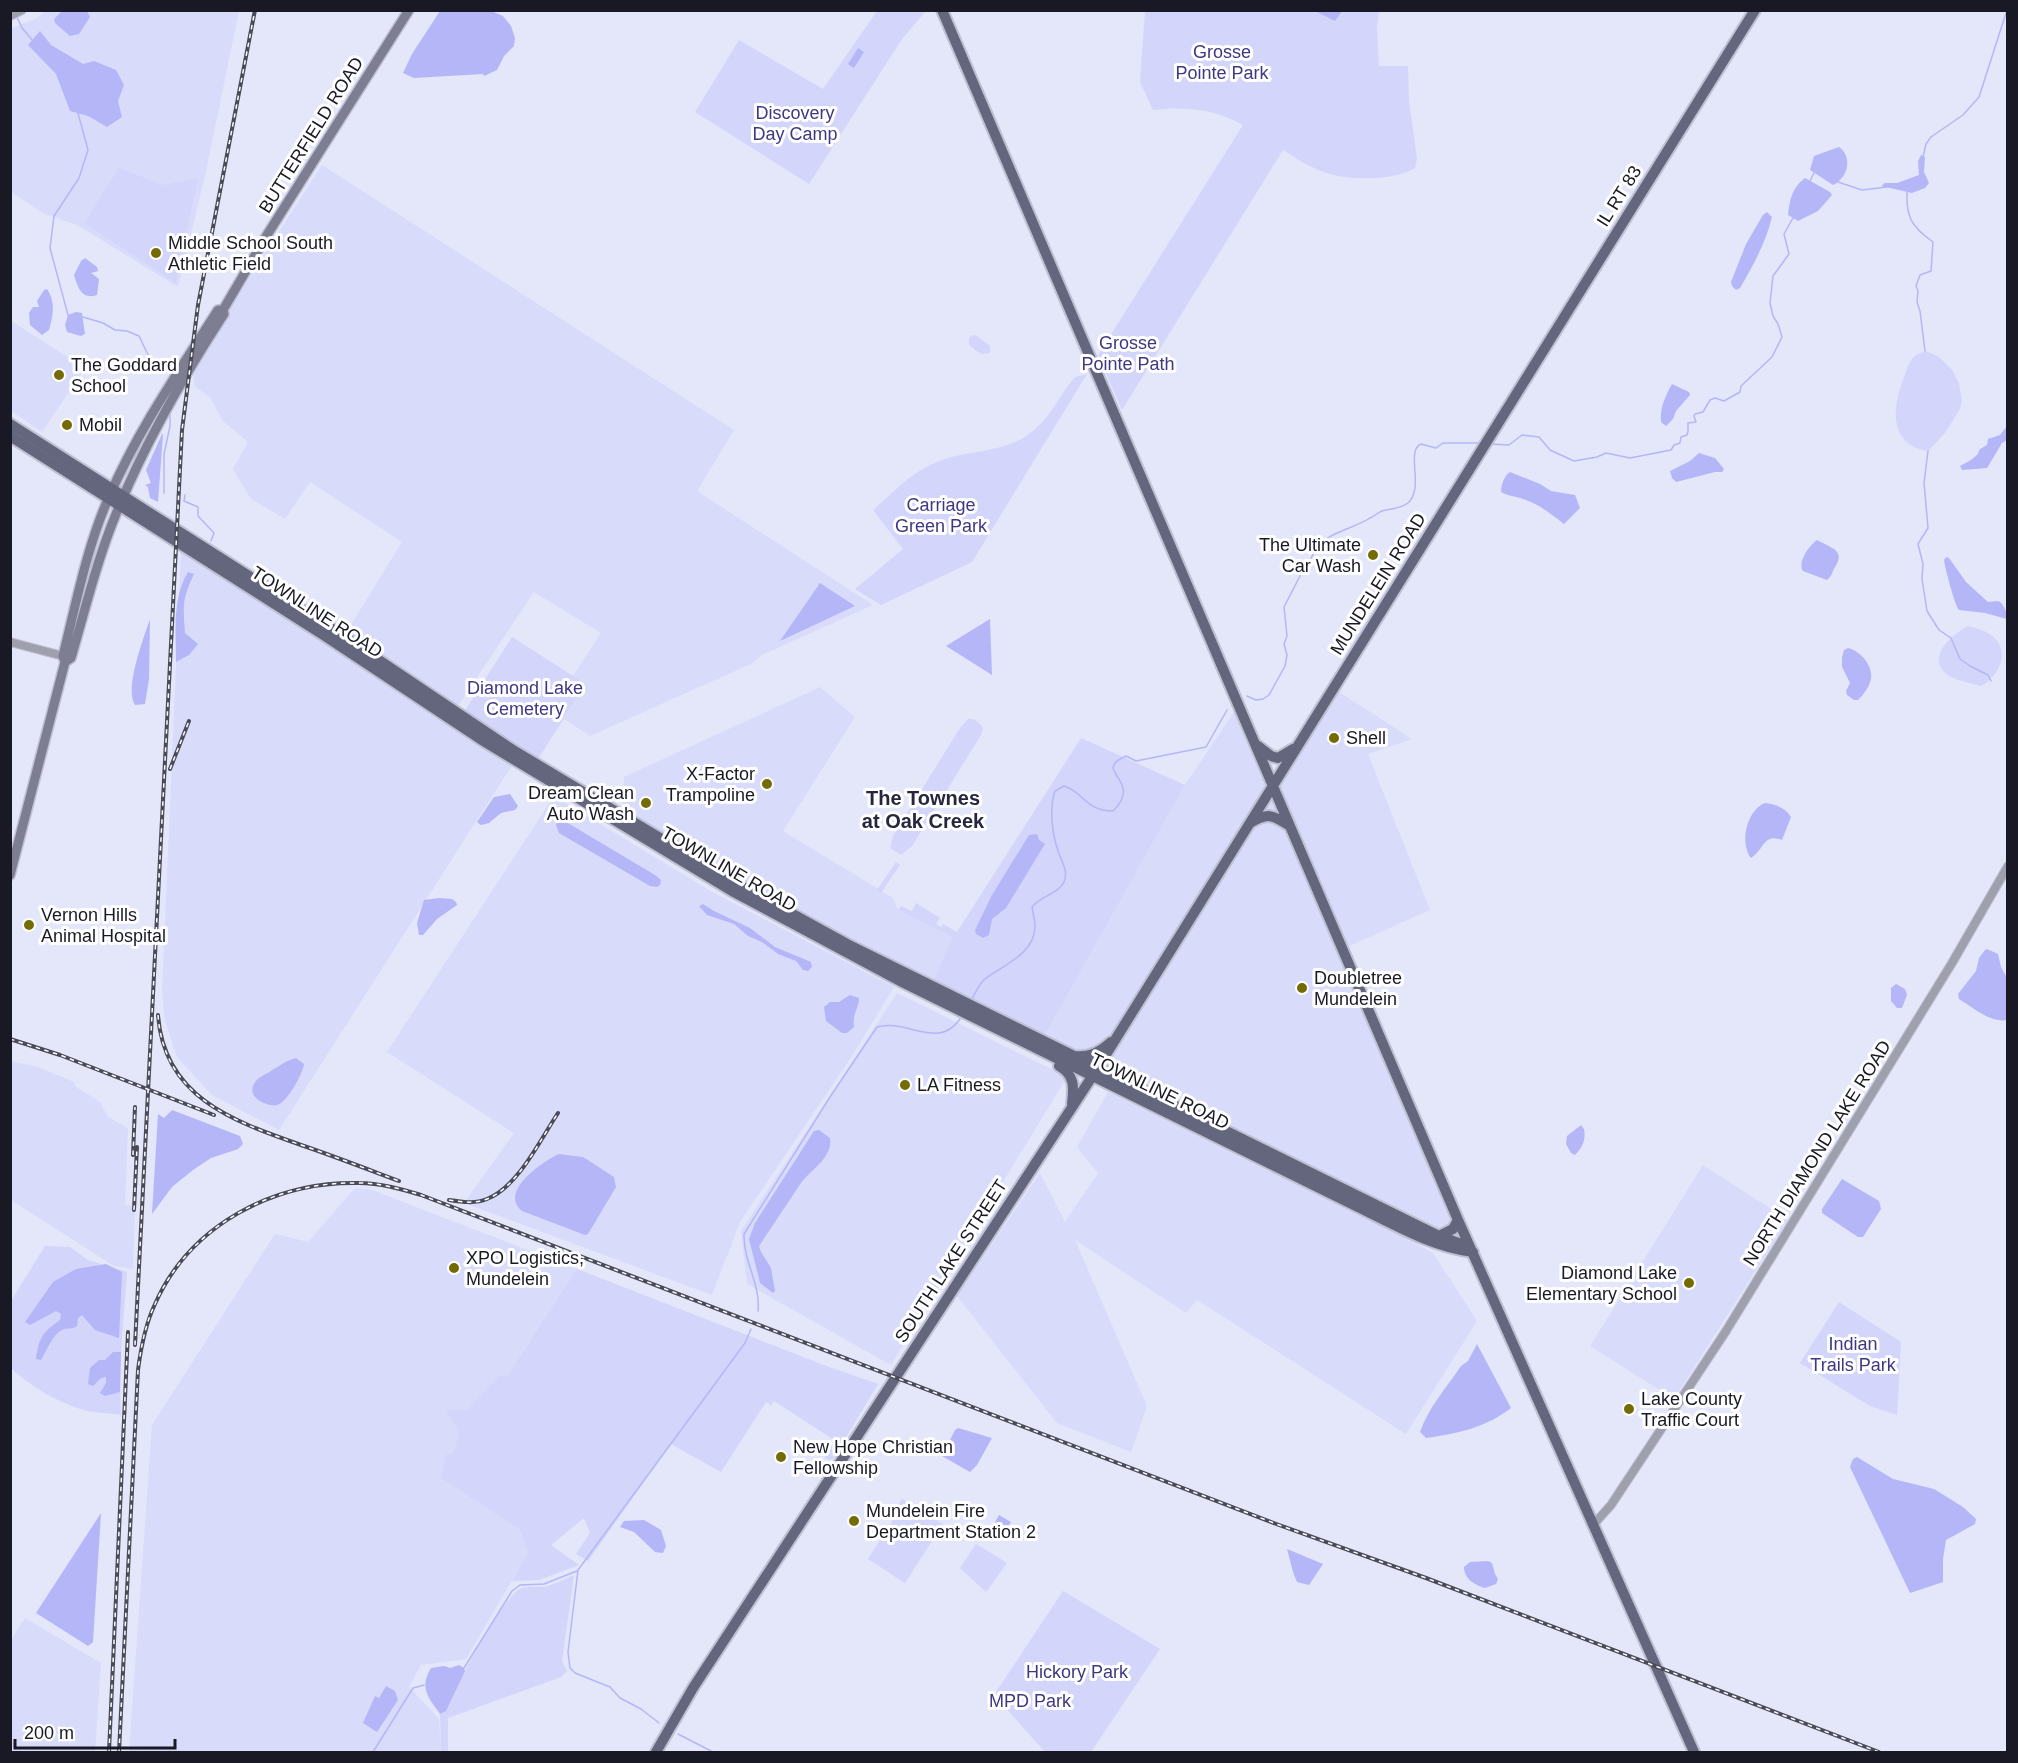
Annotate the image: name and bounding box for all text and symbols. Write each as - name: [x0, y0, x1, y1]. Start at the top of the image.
- park label: Grosse Pointe Park: [1175, 42, 1270, 83]
- street label: BUTTERFIELD ROAD: [255, 53, 367, 217]
- park label: Discovery Day Camp: [752, 103, 838, 144]
- street label: IL RT 83: [1593, 162, 1645, 230]
- place label: Middle School South Athletic Field: [168, 233, 333, 274]
- marker: Middle School South Athletic Field: [149, 246, 163, 260]
- park label: Grosse Pointe Path: [1081, 333, 1175, 374]
- place label: The Goddard School: [71, 355, 177, 396]
- marker: The Goddard School: [52, 368, 66, 382]
- place label: Mobil: [79, 415, 122, 435]
- marker: Mobil: [60, 418, 74, 432]
- park label: Carriage Green Park: [895, 495, 988, 536]
- street label: MUNDELEIN ROAD: [1326, 510, 1430, 658]
- place label: The Ultimate Car Wash: [1259, 535, 1361, 576]
- marker: The Ultimate Car Wash: [1366, 548, 1380, 562]
- street label: TOWNLINE ROAD: [248, 562, 386, 662]
- park label: Diamond Lake Cemetery: [467, 678, 583, 719]
- place label: Shell: [1346, 728, 1386, 748]
- marker: Shell: [1327, 731, 1341, 745]
- place label: X-Factor Trampoline: [666, 764, 755, 805]
- marker: X-Factor Trampoline: [760, 777, 774, 791]
- place label: Dream Clean Auto Wash: [528, 783, 634, 824]
- district label: The Townes at Oak Creek: [862, 787, 985, 832]
- marker: Dream Clean Auto Wash: [639, 796, 653, 810]
- street label: TOWNLINE ROAD: [658, 822, 800, 916]
- place label: Vernon Hills Animal Hospital: [41, 905, 166, 946]
- marker: Vernon Hills Animal Hospital: [22, 918, 36, 932]
- place label: Doubletree Mundelein: [1314, 968, 1402, 1009]
- marker: Doubletree Mundelein: [1295, 981, 1309, 995]
- street label: NORTH DIAMOND LAKE ROAD: [1739, 1037, 1895, 1269]
- street label: TOWNLINE ROAD: [1087, 1049, 1233, 1133]
- place label: LA Fitness: [917, 1075, 1001, 1095]
- marker: LA Fitness: [898, 1078, 912, 1092]
- street label: SOUTH LAKE STREET: [891, 1176, 1011, 1346]
- place label: XPO Logistics, Mundelein: [466, 1248, 584, 1289]
- marker: XPO Logistics, Mundelein: [447, 1261, 461, 1275]
- place label: Diamond Lake Elementary School: [1526, 1263, 1677, 1304]
- marker: Diamond Lake Elementary School: [1682, 1276, 1696, 1290]
- park label: Indian Trails Park: [1810, 1334, 1897, 1375]
- place label: Lake County Traffic Court: [1641, 1389, 1742, 1430]
- marker: Lake County Traffic Court: [1622, 1402, 1636, 1416]
- place label: New Hope Christian Fellowship: [793, 1437, 953, 1478]
- marker: New Hope Christian Fellowship: [774, 1450, 788, 1464]
- place label: Mundelein Fire Department Station 2: [866, 1501, 1036, 1542]
- marker: Mundelein Fire Department Station 2: [847, 1514, 861, 1528]
- park label: Hickory Park: [1026, 1662, 1129, 1682]
- park label: MPD Park: [989, 1691, 1072, 1711]
- scale bar: [15, 1712, 176, 1750]
- text: 200 m: [24, 1723, 74, 1743]

